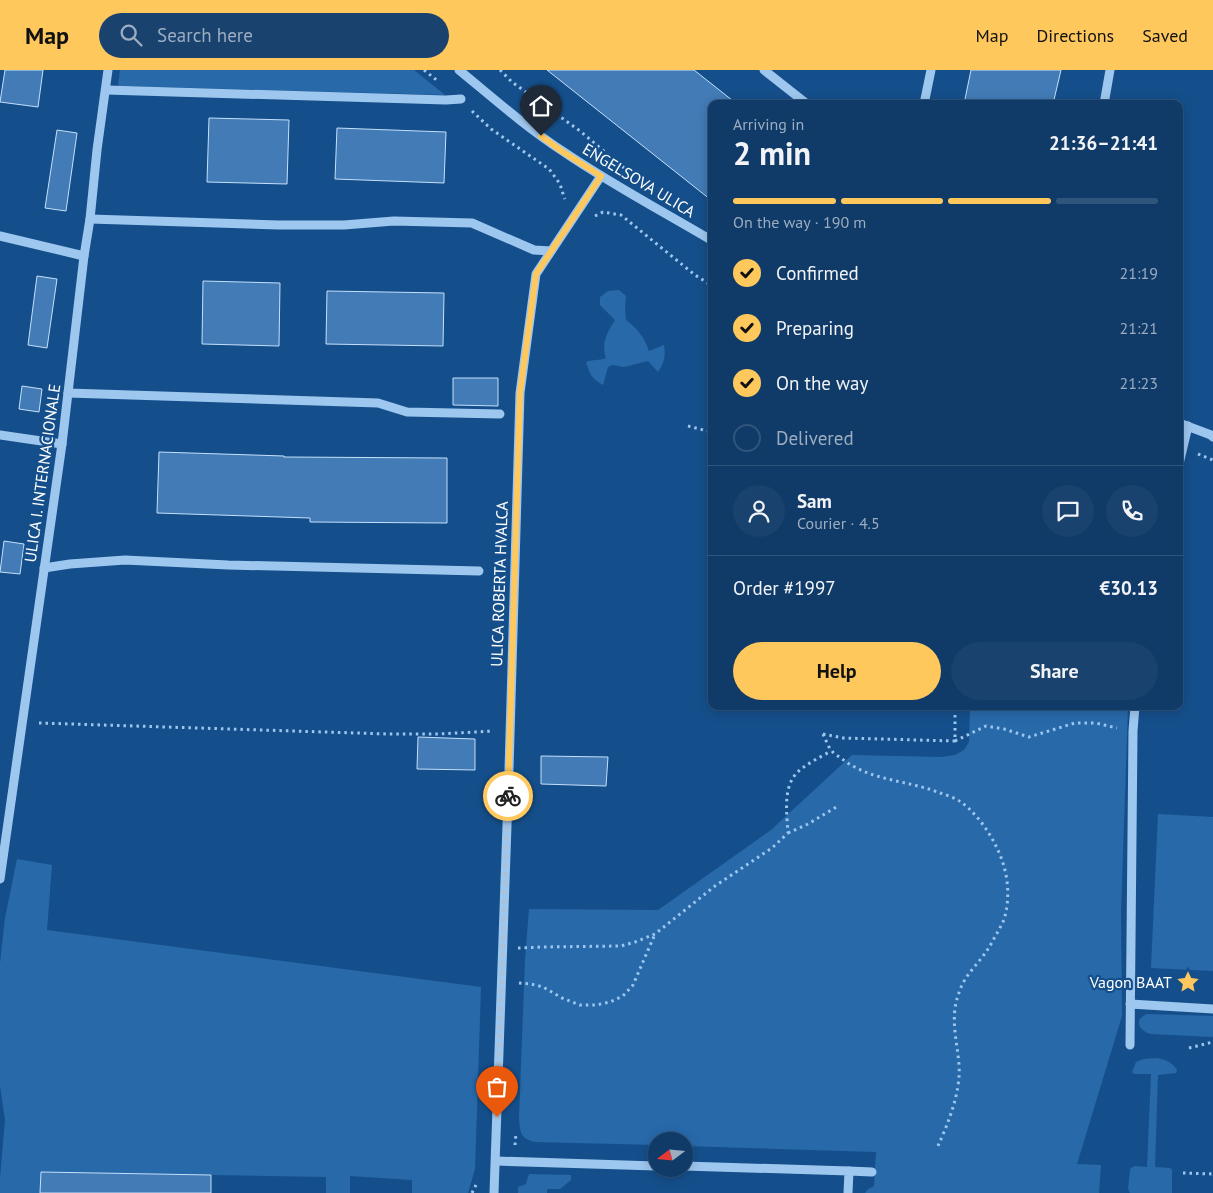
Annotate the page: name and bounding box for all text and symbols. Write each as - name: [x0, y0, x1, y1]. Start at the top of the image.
- search box: [99, 13, 449, 58]
- text: Map: [25, 20, 69, 51]
- icon: search: [117, 21, 145, 49]
- text: Search here: [157, 23, 253, 47]
- text: Map: [976, 24, 1008, 47]
- text: Directions: [1036, 24, 1114, 47]
- text: Saved: [1142, 24, 1188, 47]
- pin: [520, 85, 562, 136]
- icon: home: [527, 92, 555, 120]
- text: Arriving in: [733, 114, 804, 134]
- text: 21:36–21:41: [1049, 131, 1158, 155]
- text: 2 min: [733, 132, 811, 174]
- street label: ENGELSOVA ULICA: [579, 139, 699, 222]
- text: On the way · 190 m: [733, 212, 866, 232]
- icon: check: [733, 259, 761, 287]
- text: Confirmed: [776, 261, 859, 285]
- text: 21:19: [1120, 263, 1158, 283]
- icon: check: [733, 314, 761, 342]
- text: Preparing: [776, 316, 854, 340]
- text: 21:21: [1120, 318, 1158, 338]
- icon: check: [733, 369, 761, 397]
- text: On the way: [776, 371, 868, 395]
- text: 21:23: [1120, 373, 1158, 393]
- street label: ULICA I. INTERNACIONALE: [20, 382, 64, 564]
- text: Delivered: [776, 426, 854, 450]
- button: person: [733, 485, 785, 537]
- button: chat: [1042, 485, 1094, 537]
- button: phone: [1106, 485, 1158, 537]
- text: Sam: [797, 489, 832, 513]
- street label: ULICA ROBERTA HVALCA: [486, 500, 512, 667]
- text: Courier · 4.5: [797, 513, 880, 533]
- text: Order #1997: [733, 576, 836, 600]
- text: €30.13: [1099, 576, 1158, 600]
- button: Help: [733, 642, 941, 700]
- button: Share: [951, 642, 1158, 700]
- courier: [483, 771, 533, 821]
- icon: bike: [494, 782, 522, 810]
- place icon: Vagon BAAT: [1175, 969, 1201, 995]
- place label: Vagon BAAT: [1089, 972, 1172, 992]
- pin: [476, 1066, 518, 1117]
- icon: bag: [483, 1073, 511, 1101]
- north arrow: [648, 1132, 692, 1178]
- map controls: [648, 1132, 693, 1177]

